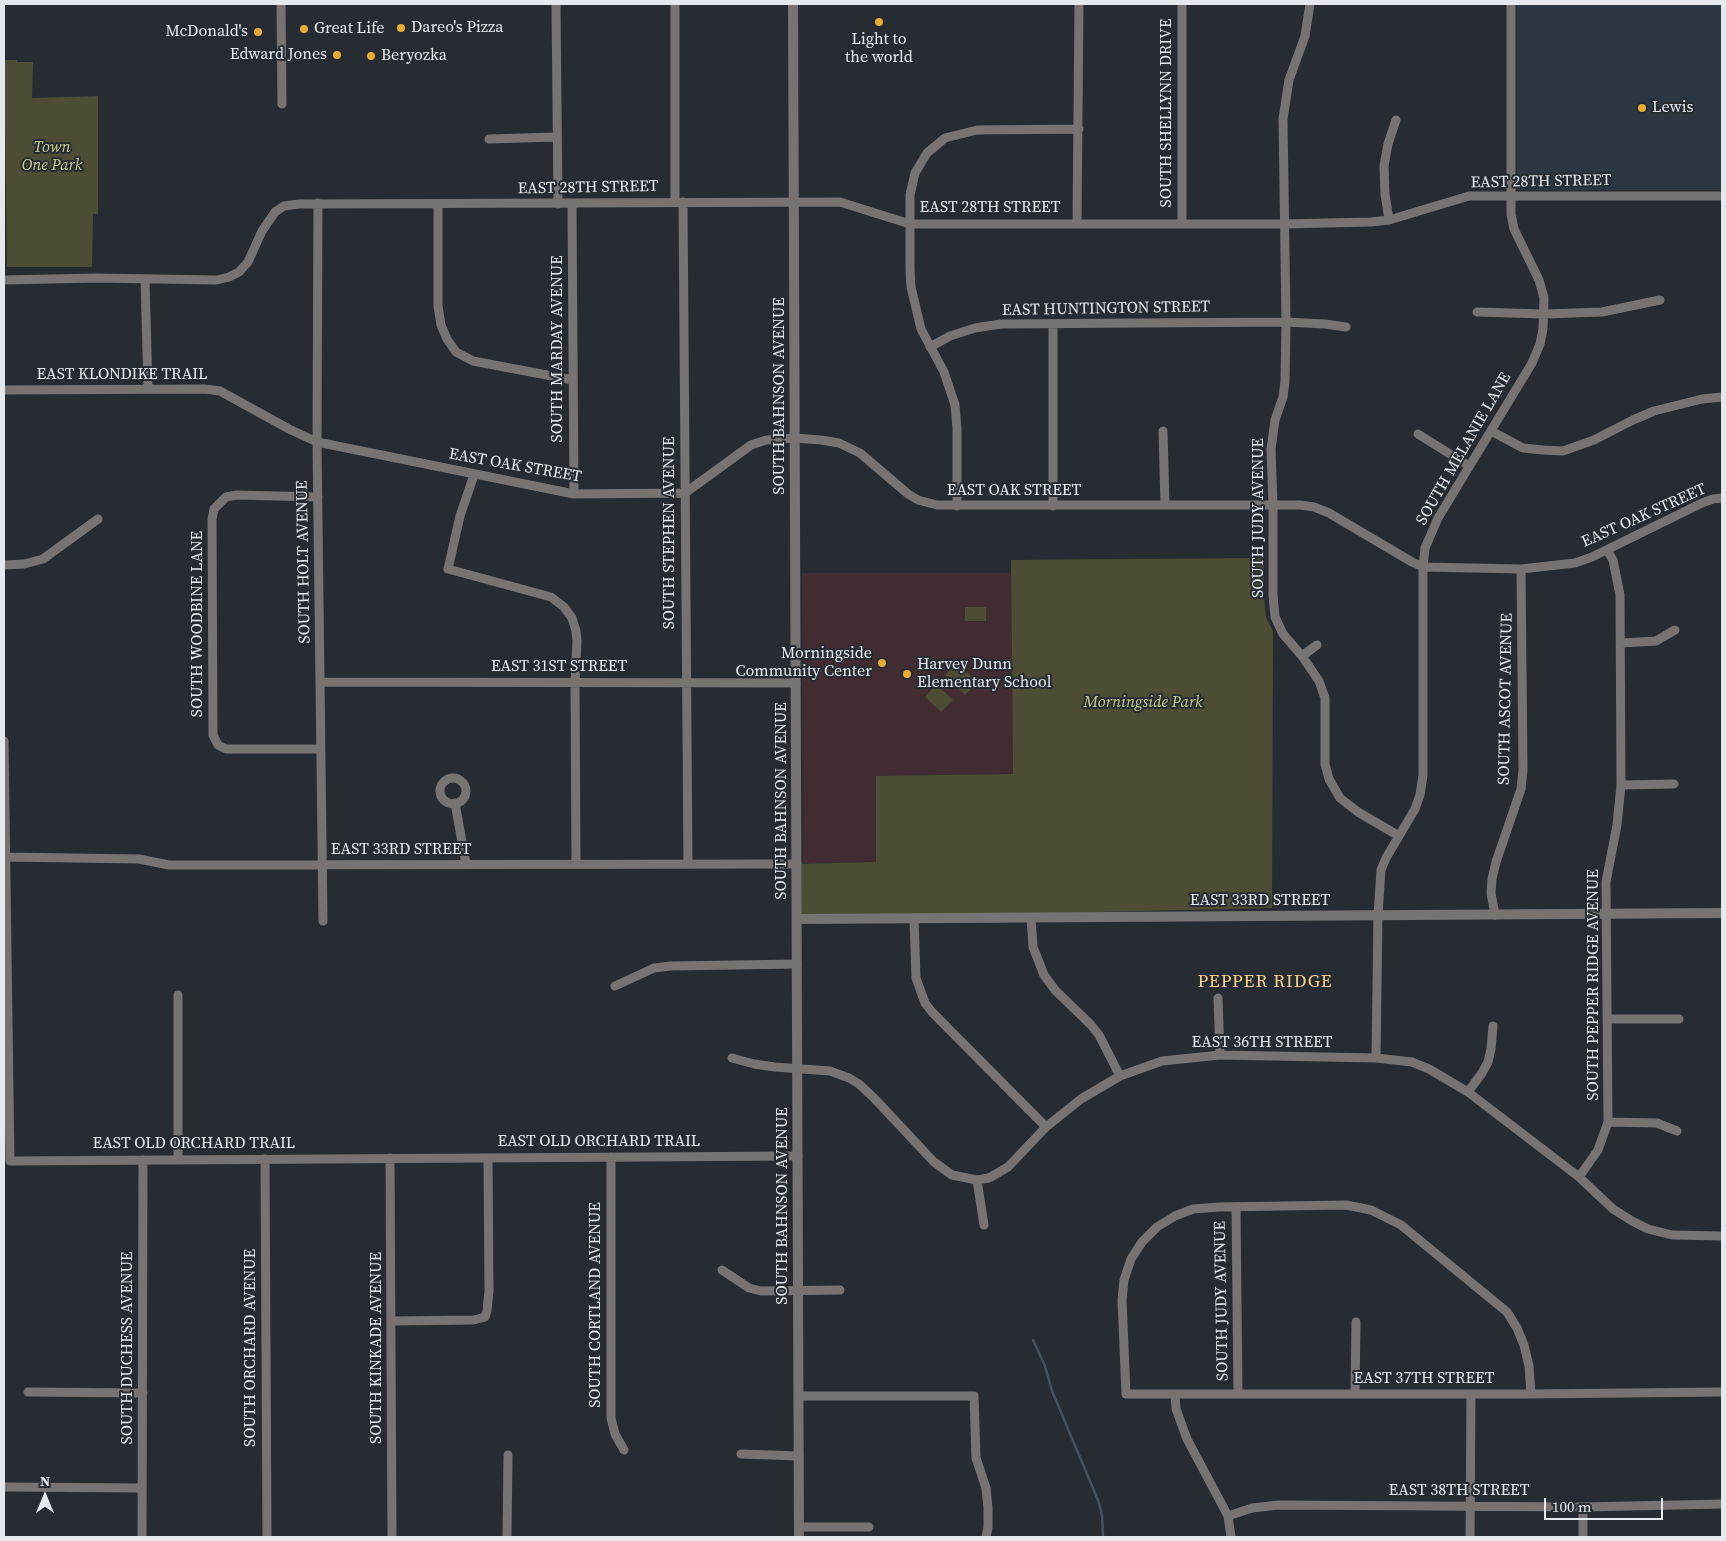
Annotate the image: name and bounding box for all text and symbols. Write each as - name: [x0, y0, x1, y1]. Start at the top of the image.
- marker: Light to the world: [873, 16, 885, 28]
- place label: Dareo's Pizza: [411, 18, 504, 38]
- street label: SOUTH SHELLYNN DRIVE: [1157, 18, 1177, 208]
- place label: Great Life: [314, 19, 384, 39]
- place label: McDonald's: [165, 22, 248, 42]
- marker: Dareo's Pizza: [395, 22, 407, 34]
- marker: Great Life: [298, 23, 310, 35]
- marker: McDonald's: [252, 26, 264, 38]
- place label: Light to the world: [845, 30, 913, 68]
- place label: Edward Jones: [230, 45, 327, 65]
- place label: Beryozka: [381, 46, 447, 66]
- marker: Edward Jones: [331, 49, 343, 61]
- marker: Beryozka: [365, 50, 377, 62]
- place label: Lewis: [1652, 98, 1693, 118]
- marker: Lewis: [1636, 102, 1648, 114]
- park label: Town One Park: [22, 138, 82, 176]
- street label: EAST 28TH STREET: [1470, 171, 1612, 193]
- street label: EAST 28TH STREET: [517, 177, 659, 199]
- street label: EAST 28TH STREET: [920, 198, 1060, 218]
- street label: SOUTH MARDAY AVENUE: [548, 255, 568, 443]
- street label: SOUTH BAHNSON AVENUE: [770, 297, 790, 495]
- street label: EAST HUNTINGTON STREET: [1002, 298, 1210, 320]
- street label: EAST KLONDIKE TRAIL: [36, 365, 208, 385]
- street label: SOUTH MELANIE LANE: [1412, 369, 1516, 529]
- street label: SOUTH STEPHEN AVENUE: [660, 437, 680, 629]
- street label: SOUTH JUDY AVENUE: [1249, 438, 1269, 598]
- street label: EAST OAK STREET: [447, 445, 583, 487]
- street label: SOUTH HOLT AVENUE: [293, 480, 315, 644]
- street label: EAST OAK STREET: [1579, 480, 1709, 552]
- street label: EAST OAK STREET: [947, 481, 1081, 501]
- street label: SOUTH WOODBINE LANE: [188, 531, 208, 717]
- street label: SOUTH ASCOT AVENUE: [1495, 613, 1517, 785]
- place label: Morningside Community Center: [735, 644, 872, 682]
- place label: Harvey Dunn Elementary School: [917, 655, 1051, 693]
- street label: EAST 31ST STREET: [491, 657, 627, 677]
- marker: Morningside Community Center: [876, 657, 888, 669]
- marker: Harvey Dunn Elementary School: [901, 668, 913, 680]
- park label: Morningside Park: [1083, 693, 1203, 713]
- street label: SOUTH BAHNSON AVENUE: [772, 702, 792, 900]
- street label: EAST 33RD STREET: [331, 840, 471, 860]
- street label: SOUTH PEPPER RIDGE AVENUE: [1584, 869, 1604, 1101]
- street label: EAST 33RD STREET: [1190, 891, 1330, 911]
- district label: PEPPER RIDGE: [1196, 971, 1334, 993]
- street label: EAST 36TH STREET: [1192, 1033, 1332, 1053]
- street label: SOUTH BAHNSON AVENUE: [773, 1107, 793, 1305]
- street label: EAST OLD ORCHARD TRAIL: [498, 1132, 700, 1152]
- street label: EAST OLD ORCHARD TRAIL: [93, 1134, 295, 1154]
- street label: SOUTH CORTLAND AVENUE: [586, 1202, 606, 1408]
- street label: SOUTH JUDY AVENUE: [1211, 1221, 1233, 1381]
- street label: SOUTH ORCHARD AVENUE: [241, 1249, 261, 1447]
- street label: SOUTH DUCHESS AVENUE: [118, 1252, 138, 1444]
- street label: SOUTH KINKADE AVENUE: [367, 1252, 387, 1444]
- street label: EAST 37TH STREET: [1354, 1369, 1494, 1389]
- north arrow: [20, 1471, 70, 1521]
- text: N: [40, 1471, 50, 1491]
- street label: EAST 38TH STREET: [1389, 1481, 1529, 1501]
- scale bar: [1546, 1488, 1665, 1520]
- text: 100 m: [1552, 1496, 1592, 1517]

